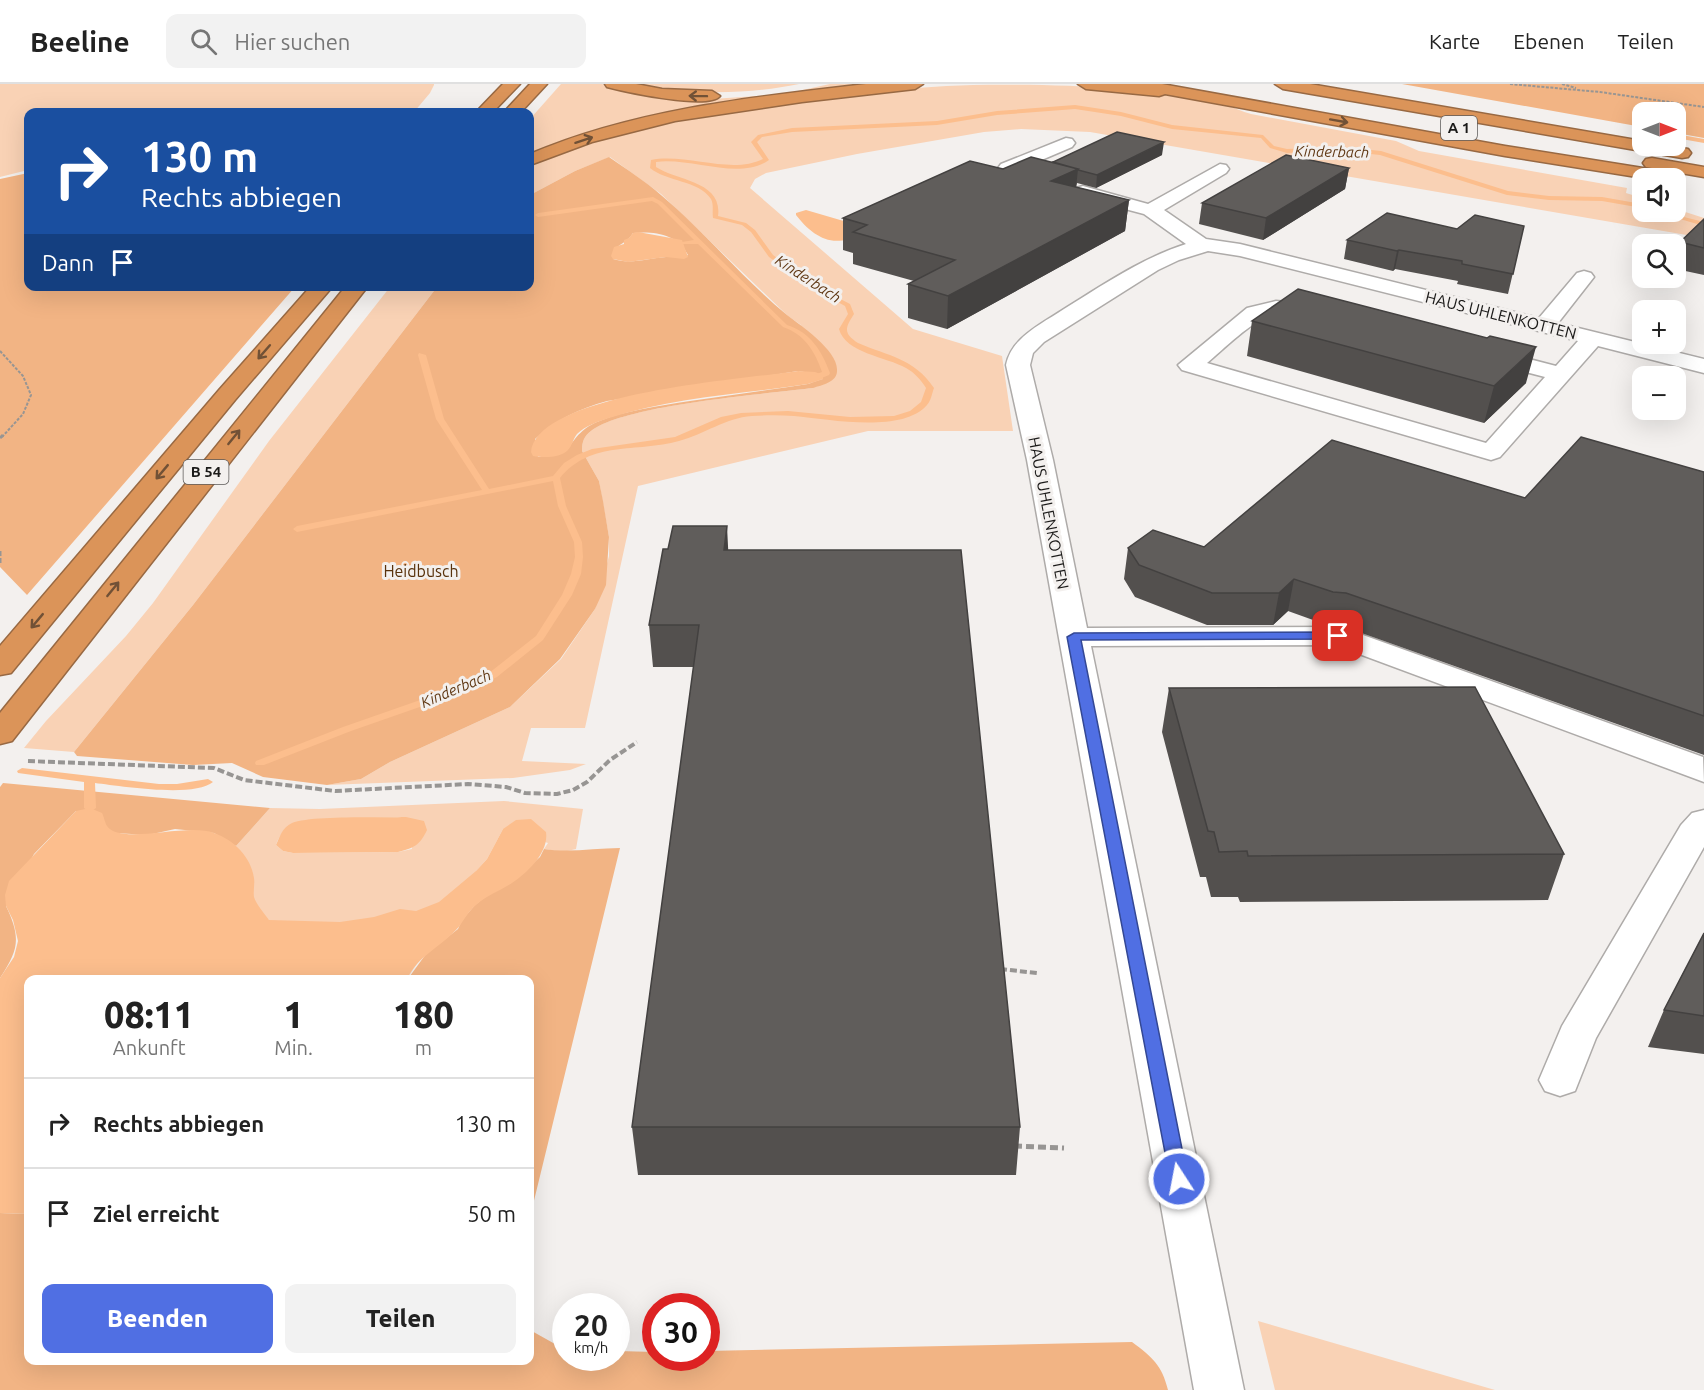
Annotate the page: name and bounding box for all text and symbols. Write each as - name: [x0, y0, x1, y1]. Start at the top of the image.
- search box: [166, 14, 586, 68]
- icon: search: [187, 25, 220, 58]
- text: Beeline: [30, 26, 130, 57]
- text: Hier suchen: [235, 29, 350, 54]
- text: Karte: [1429, 29, 1480, 53]
- text: Ebenen: [1513, 29, 1585, 53]
- text: Teilen: [1618, 29, 1674, 53]
- one-way arrow: [688, 90, 708, 102]
- north arrow: [1632, 102, 1686, 156]
- map controls: [1632, 102, 1686, 420]
- one-way arrow: [1329, 116, 1349, 127]
- road number: A 1: [1441, 116, 1477, 140]
- icon: right: [42, 132, 120, 210]
- text: 130 m: [141, 133, 258, 180]
- one-way arrow: [574, 133, 593, 144]
- water label: Kinderbach: [1295, 142, 1369, 161]
- button: sound: [1632, 168, 1686, 222]
- text: Rechts abbiegen: [141, 182, 342, 212]
- button: search: [1632, 234, 1686, 288]
- icon: arrive: [106, 246, 139, 279]
- text: Dann: [42, 250, 94, 275]
- water label: Kinderbach: [772, 251, 844, 306]
- street label: HAUS UHLENKOTTEN: [1424, 288, 1578, 342]
- button: +: [1632, 300, 1686, 354]
- one-way arrow: [257, 345, 271, 360]
- button: −: [1632, 366, 1686, 420]
- one-way arrow: [228, 429, 241, 445]
- street label: HAUS UHLENKOTTEN: [1025, 435, 1073, 591]
- road number: B 54: [184, 460, 228, 484]
- one-way arrow: [155, 464, 169, 479]
- park label: Heidbusch: [383, 562, 459, 580]
- one-way arrow: [106, 581, 119, 597]
- pin: [1312, 610, 1363, 661]
- one-way arrow: [30, 613, 43, 629]
- icon: arrive: [1321, 619, 1354, 652]
- water label: Kinderbach: [418, 666, 493, 711]
- text: 08:11: [104, 994, 194, 1035]
- text: 1: [283, 994, 304, 1035]
- text: 180: [393, 994, 454, 1035]
- text: Ankunft: [113, 1036, 186, 1059]
- text: Min.: [274, 1036, 313, 1059]
- text: m: [415, 1036, 432, 1059]
- icon: right: [42, 1107, 75, 1140]
- text: Rechts abbiegen: [93, 1111, 264, 1136]
- text: 130 m: [455, 1111, 516, 1136]
- position arrow: [1147, 1147, 1211, 1211]
- icon: arrive: [42, 1197, 75, 1230]
- text: Ziel erreicht: [93, 1201, 220, 1226]
- text: 50 m: [467, 1201, 516, 1226]
- button: Beenden: [42, 1284, 273, 1353]
- button: Teilen: [285, 1284, 516, 1353]
- speed limit sign: 30: [642, 1293, 720, 1371]
- text: 20: [574, 1308, 608, 1342]
- text: km/h: [574, 1339, 608, 1356]

